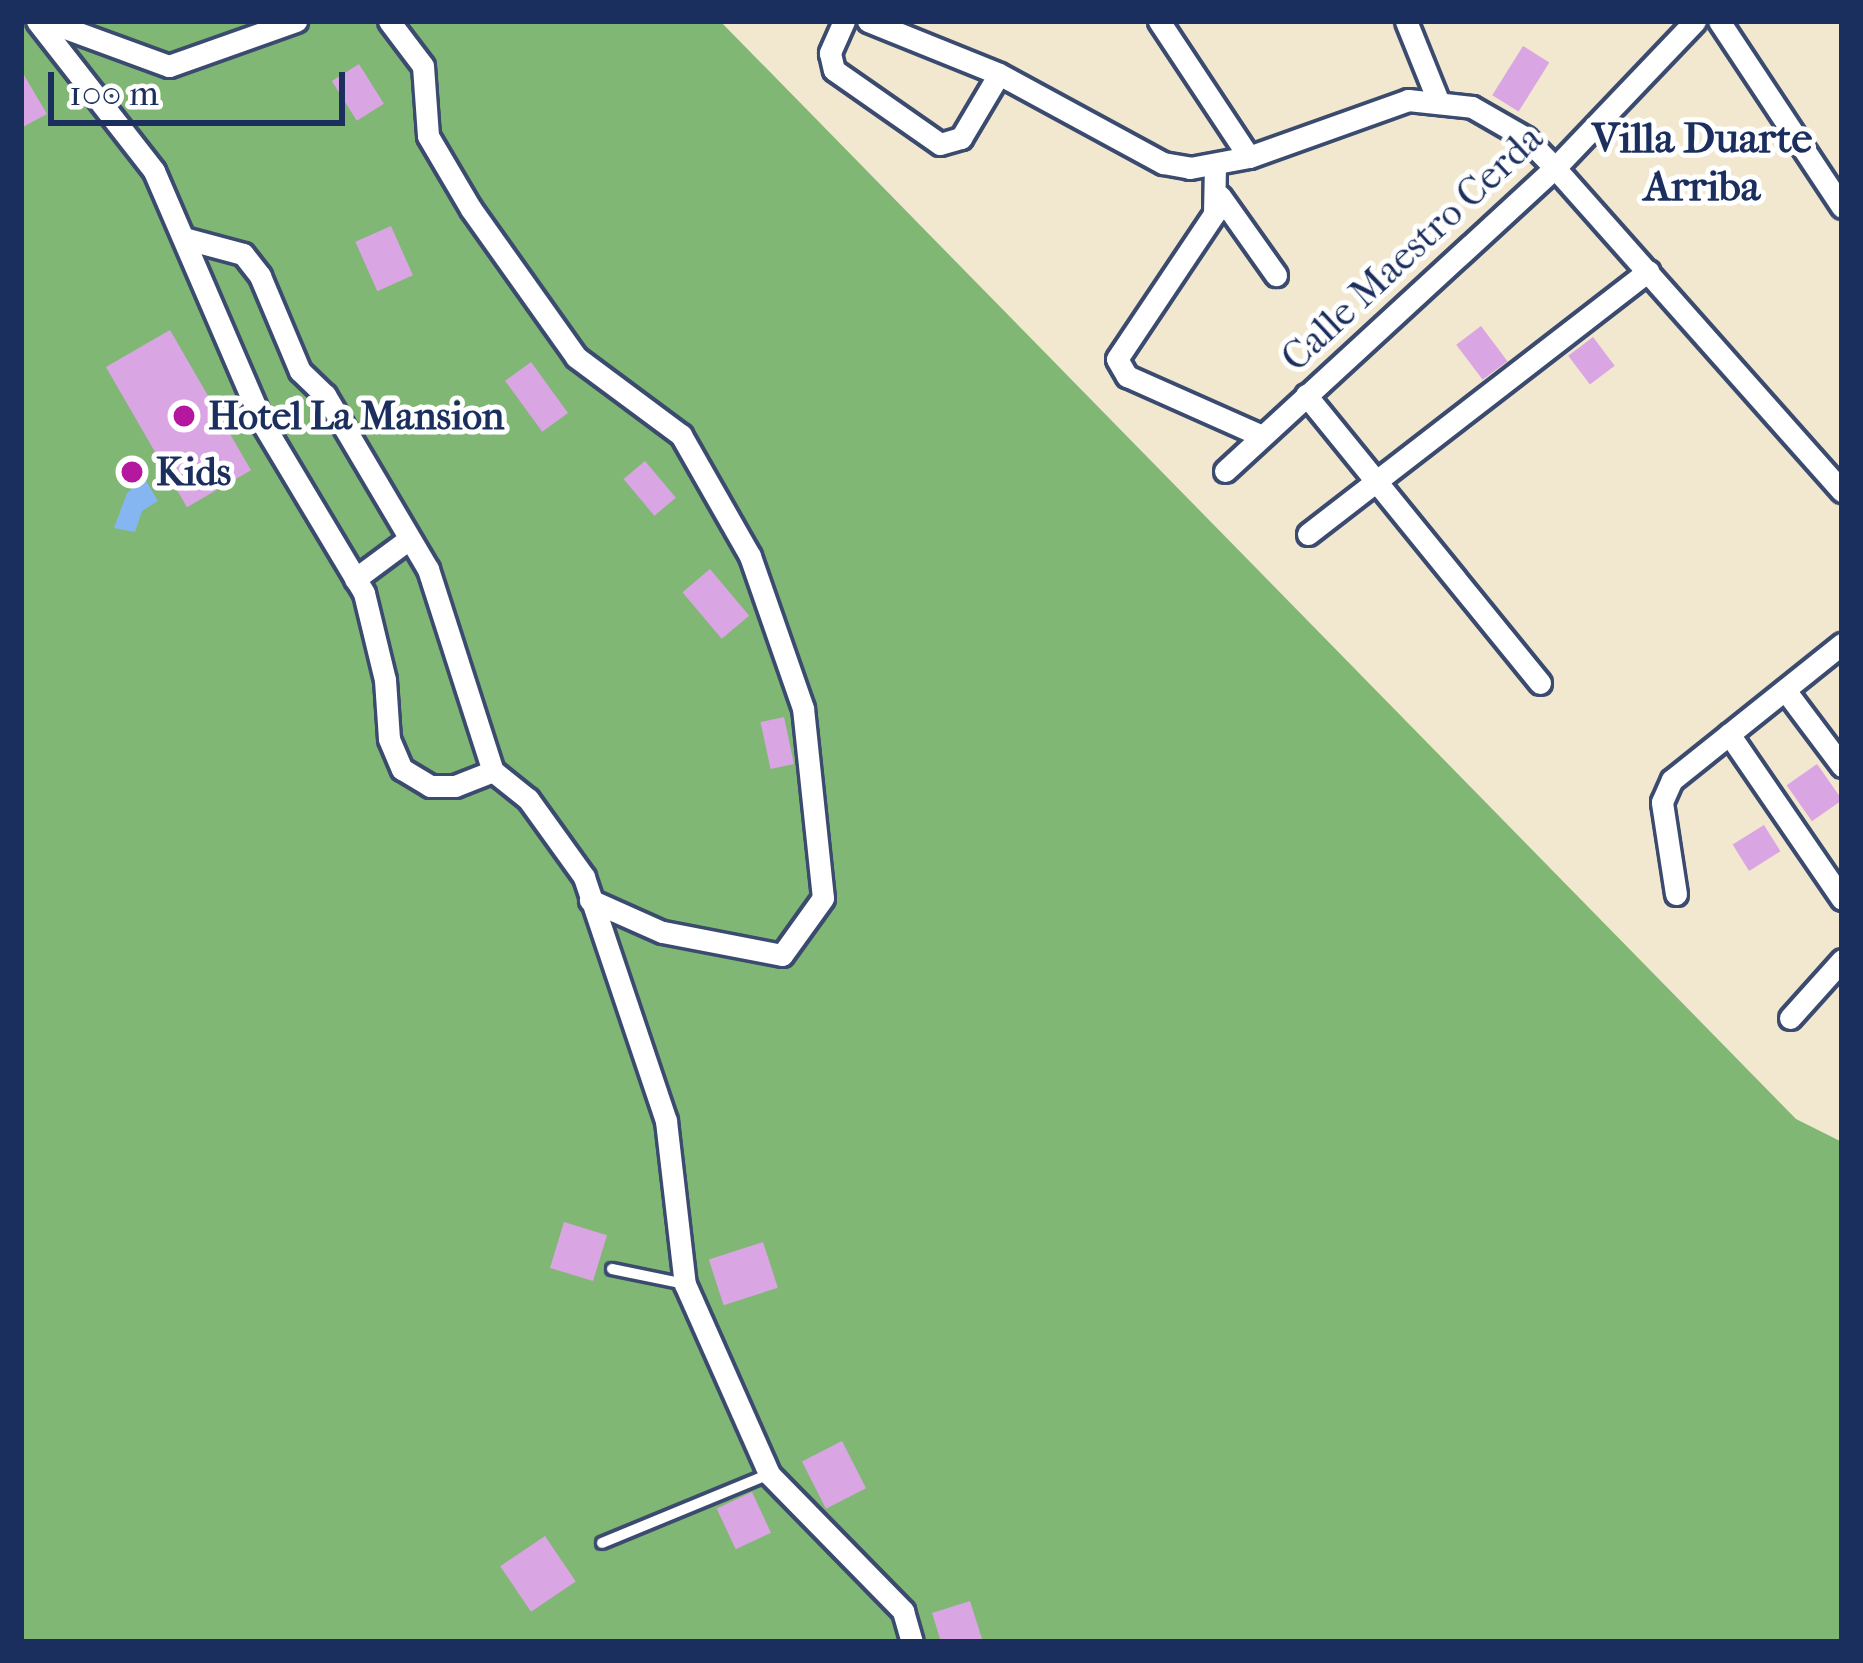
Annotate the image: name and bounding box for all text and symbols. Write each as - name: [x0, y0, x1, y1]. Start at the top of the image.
- scale bar: [54, 48, 351, 122]
- text: 100 m: [69, 72, 159, 114]
- district label: Villa Duarte Arriba: [1592, 114, 1812, 213]
- street label: Calle Maestro Cerda: [1272, 115, 1552, 381]
- place label: Hotel La Mansion: [208, 393, 504, 439]
- marker: Hotel La Mansion: [171, 403, 197, 429]
- place label: Kids: [156, 449, 231, 495]
- marker: Kids: [119, 459, 145, 485]

